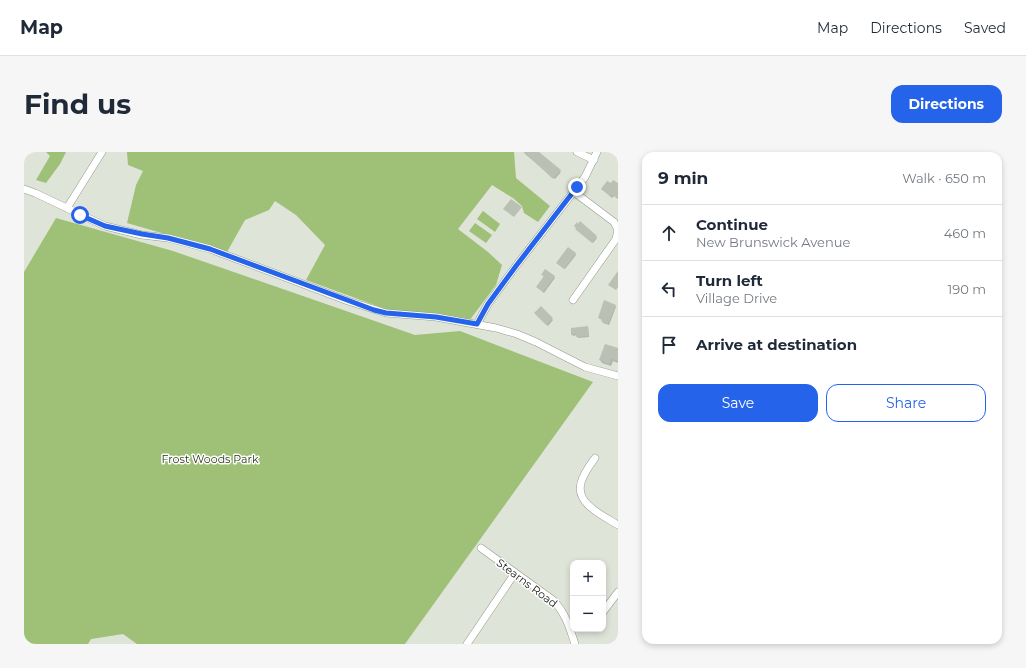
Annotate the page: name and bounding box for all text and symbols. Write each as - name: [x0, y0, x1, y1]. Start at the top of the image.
- text: Map: [20, 16, 63, 39]
- text: Map: [817, 19, 848, 37]
- text: Directions: [870, 19, 942, 37]
- text: Saved: [964, 19, 1006, 37]
- button: Directions: [891, 85, 1002, 123]
- text: Find us: [24, 87, 131, 121]
- text: 9 min: [658, 168, 708, 188]
- text: Walk · 650 m: [902, 170, 986, 186]
- route end: [568, 178, 586, 196]
- route start: [71, 206, 89, 224]
- text: Continue: [696, 215, 768, 234]
- icon: ahead: [658, 222, 680, 244]
- text: 460 m: [944, 225, 986, 241]
- text: New Brunswick Avenue: [696, 234, 850, 250]
- text: Turn left: [696, 271, 763, 290]
- icon: left: [658, 278, 680, 300]
- text: 190 m: [948, 281, 986, 297]
- text: Village Drive: [696, 290, 777, 306]
- icon: arrive: [658, 334, 680, 356]
- text: Arrive at destination: [696, 335, 857, 354]
- button: Save: [658, 384, 818, 422]
- button: Share: [826, 384, 986, 422]
- park label: Frost Woods Park: [162, 452, 259, 466]
- street label: Stearns Road: [494, 556, 560, 610]
- map controls: [570, 560, 606, 632]
- button: +: [570, 560, 606, 596]
- button: −: [570, 596, 606, 632]

